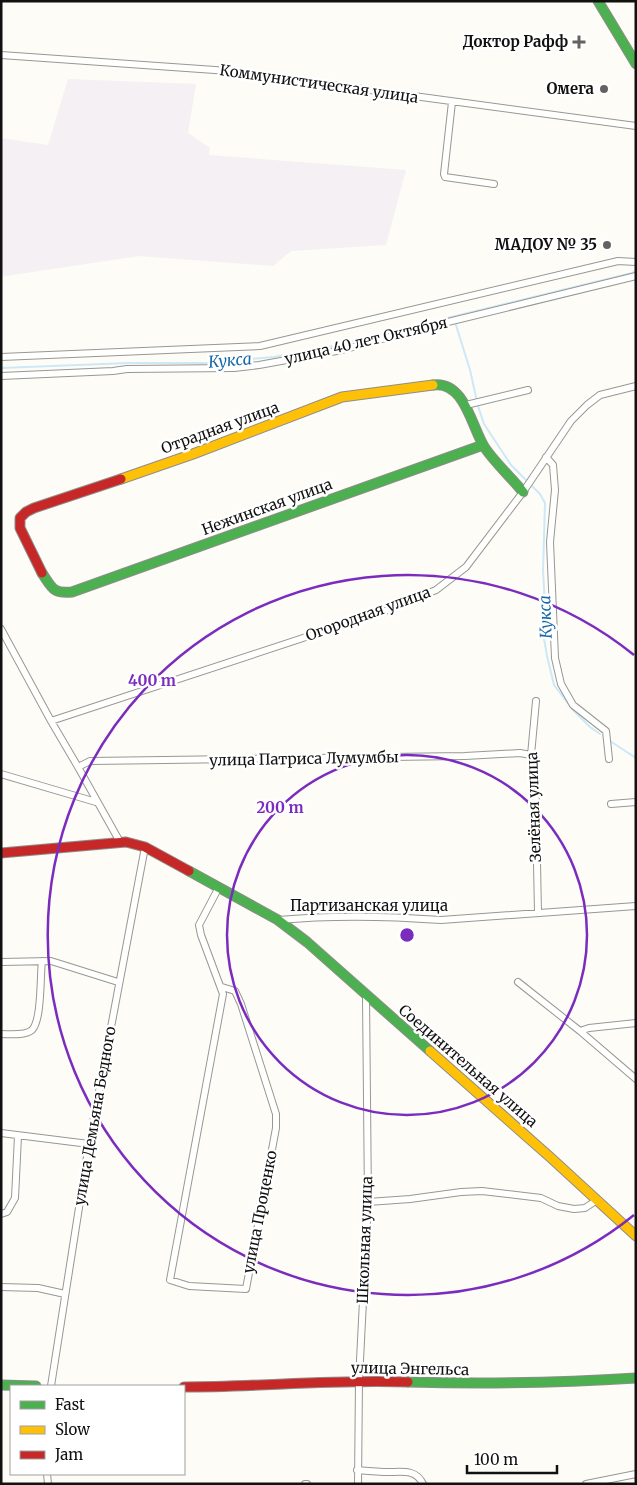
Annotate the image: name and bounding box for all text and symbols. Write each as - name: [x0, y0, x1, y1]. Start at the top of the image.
- place label: Доктор Рафф: [463, 32, 568, 51]
- marker: Доктор Рафф: [572, 35, 586, 49]
- street label: Коммунистическая улица: [219, 60, 420, 107]
- place label: Омега: [546, 79, 595, 98]
- marker: Омега: [598, 83, 610, 95]
- place label: МАДОУ № 35: [495, 235, 597, 254]
- marker: МАДОУ № 35: [601, 239, 613, 251]
- street label: улица 40 лет Октября: [283, 313, 449, 369]
- water label: Кукса: [207, 348, 253, 372]
- street label: Отрадная улица: [158, 397, 281, 458]
- street label: Нежинская улица: [199, 474, 335, 539]
- street label: Огородная улица: [303, 582, 433, 645]
- water label: Кукса: [534, 595, 556, 639]
- text: 400 m: [128, 671, 176, 690]
- street label: улица Патриса Лумумбы: [209, 747, 399, 770]
- street label: Зелёная улица: [522, 751, 545, 863]
- text: 200 m: [256, 798, 304, 817]
- street label: Партизанская улица: [290, 896, 448, 915]
- centre of rings: [398, 926, 416, 944]
- street label: Соединительная улица: [395, 1000, 542, 1131]
- street label: улица Демьяна Бедного: [69, 1025, 120, 1207]
- street label: улица Проценко: [238, 1148, 281, 1275]
- street label: Школьная улица: [353, 1176, 376, 1304]
- street label: улица Энгельса: [351, 1358, 469, 1379]
- legend: [10, 1385, 185, 1475]
- text: Fast: [55, 1395, 85, 1414]
- text: Slow: [55, 1420, 90, 1439]
- scale bar: [467, 1442, 557, 1474]
- text: Jam: [54, 1445, 83, 1464]
- text: 100 m: [474, 1450, 518, 1469]

